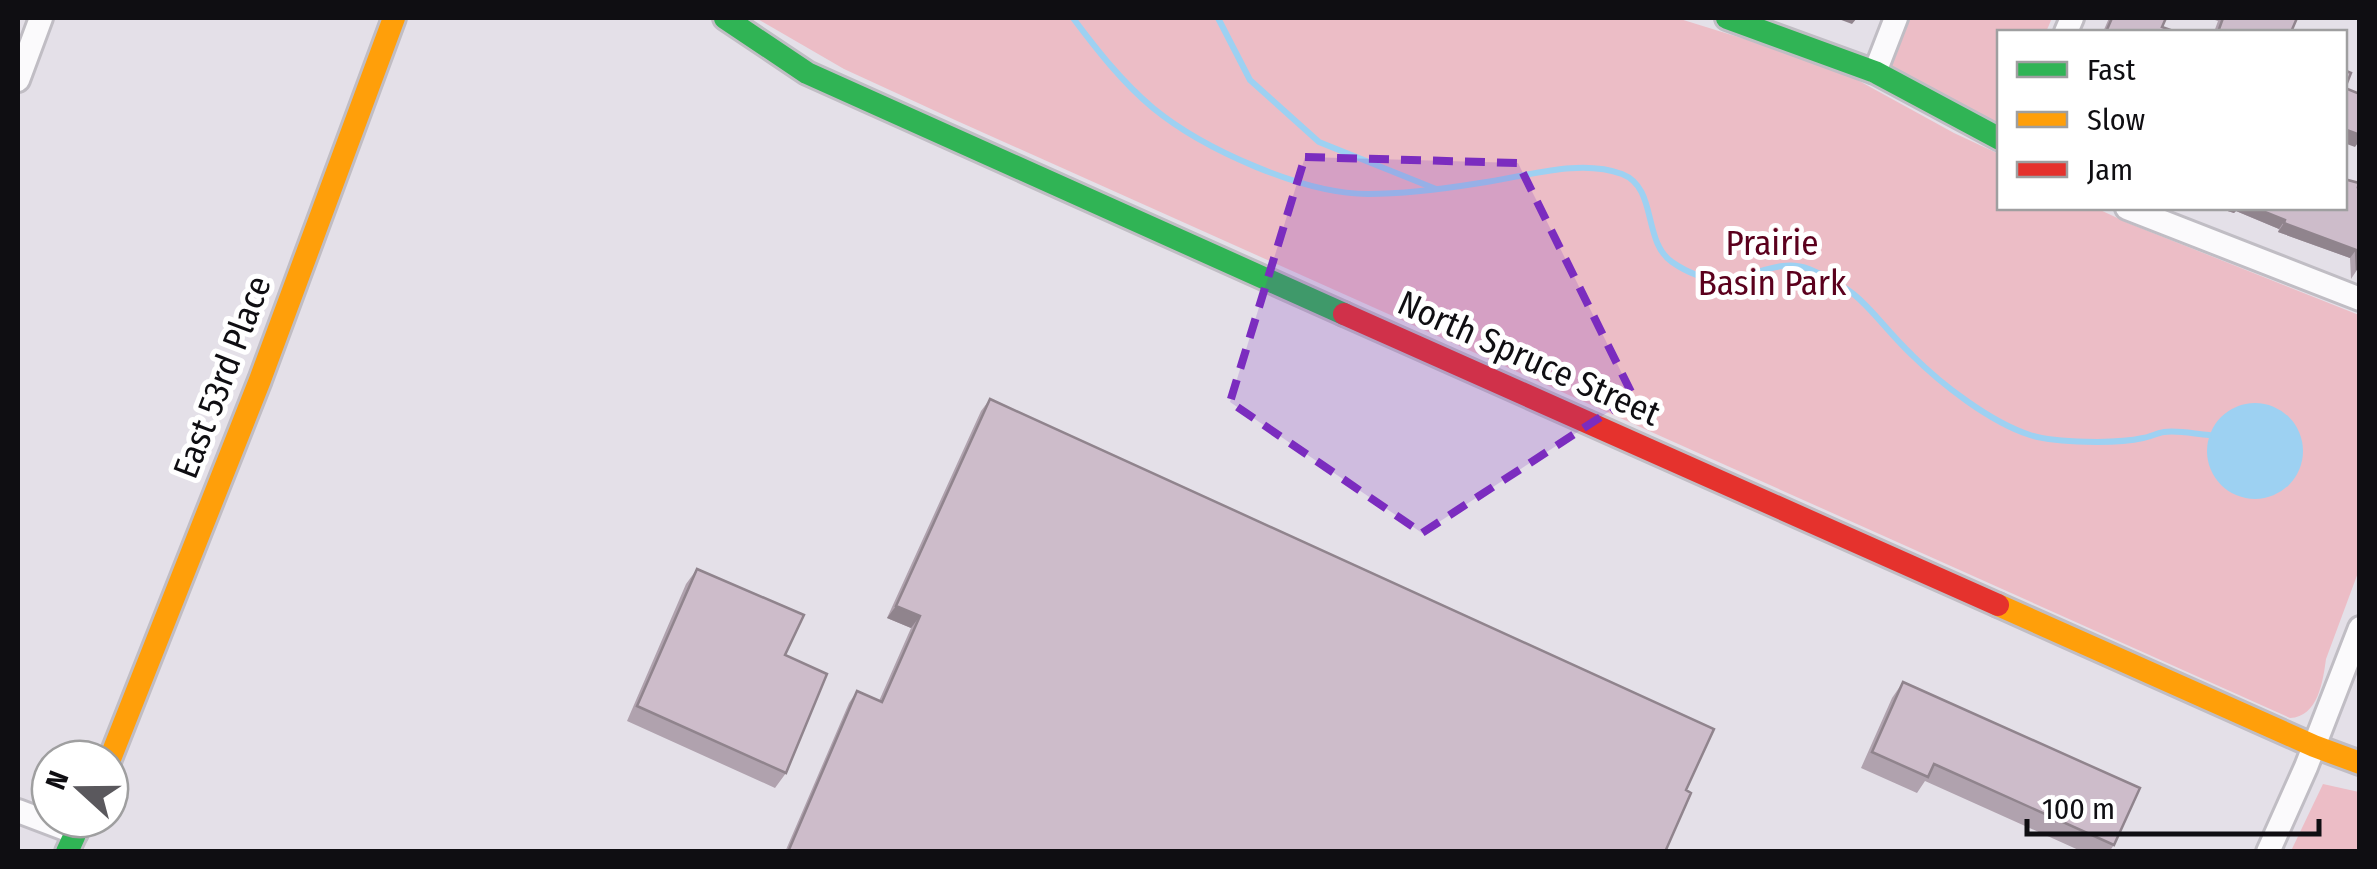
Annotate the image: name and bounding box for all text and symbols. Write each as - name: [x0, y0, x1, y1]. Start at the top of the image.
- legend: [1997, 30, 2347, 210]
- text: Fast: [2087, 52, 2136, 88]
- text: Slow: [2087, 102, 2145, 138]
- text: Jam: [2087, 152, 2133, 188]
- park label: Prairie Basin Park: [1698, 222, 1847, 304]
- street label: East 53rd Place: [164, 270, 280, 484]
- street label: North Spruce Street: [1391, 281, 1667, 435]
- north arrow: [30, 739, 130, 839]
- text: N: [39, 766, 76, 794]
- scale bar: [2027, 774, 2320, 836]
- text: 100 m: [2042, 791, 2115, 827]

